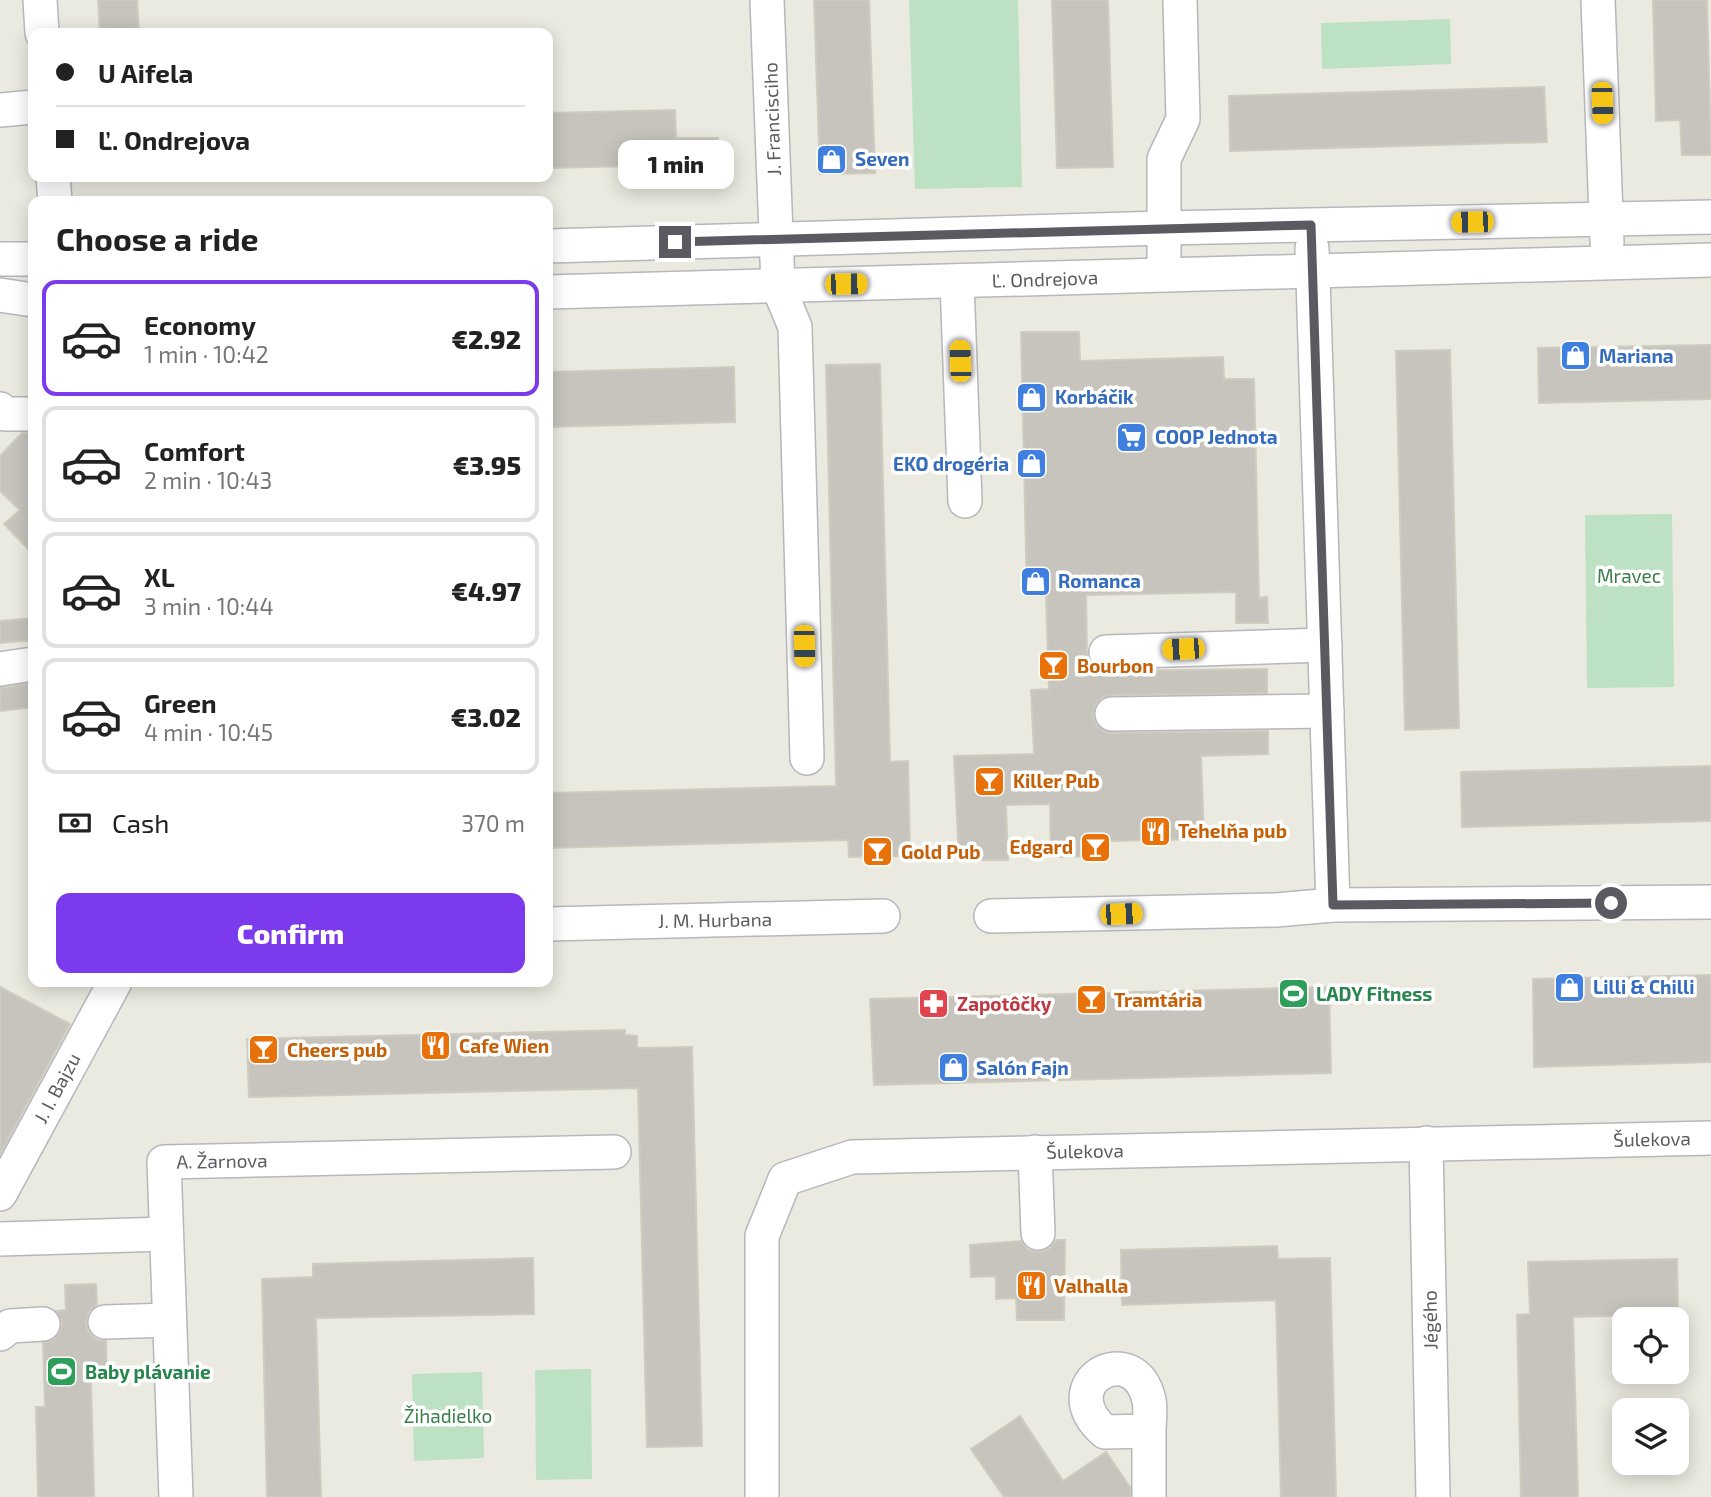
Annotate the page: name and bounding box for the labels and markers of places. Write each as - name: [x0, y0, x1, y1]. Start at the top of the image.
- shop icon: Seven: [815, 142, 849, 176]
- place label: Seven: [855, 147, 909, 170]
- shop icon: Mariana: [1559, 339, 1593, 373]
- place label: Mariana: [1599, 344, 1674, 367]
- shop icon: Korbáčik: [1015, 380, 1049, 414]
- place label: Korbáčik: [1055, 385, 1134, 408]
- supermarket icon: COOP Jednota: [1115, 420, 1149, 454]
- place label: COOP Jednota: [1155, 425, 1278, 448]
- shop icon: EKO drogéria: [1015, 447, 1049, 481]
- place label: EKO drogéria: [893, 452, 1009, 475]
- shop icon: Romanca: [1018, 564, 1052, 598]
- place label: Romanca: [1058, 569, 1141, 592]
- bar icon: Bourbon: [1037, 649, 1071, 683]
- place label: Bourbon: [1077, 654, 1154, 677]
- bar icon: Killer Pub: [973, 764, 1007, 798]
- place label: Killer Pub: [1013, 769, 1100, 792]
- restaurant icon: Tehelňa pub: [1138, 814, 1172, 848]
- place label: Tehelňa pub: [1178, 819, 1287, 842]
- bar icon: Edgard: [1079, 830, 1113, 864]
- bar icon: Gold Pub: [861, 835, 895, 869]
- place label: Edgard: [1010, 835, 1073, 858]
- place label: Gold Pub: [901, 840, 981, 863]
- shop icon: Lilli & Chilli: [1553, 970, 1587, 1004]
- place label: Lilli & Chilli: [1593, 975, 1694, 998]
- sports icon: LADY Fitness: [1276, 977, 1310, 1011]
- place label: LADY Fitness: [1316, 982, 1432, 1005]
- bar icon: Tramtária: [1074, 983, 1108, 1017]
- pharmacy icon: Zapotôčky: [917, 987, 951, 1021]
- place label: Tramtária: [1114, 988, 1202, 1011]
- place label: Zapotôčky: [957, 992, 1052, 1016]
- restaurant icon: Cafe Wien: [419, 1029, 453, 1063]
- bar icon: Cheers pub: [247, 1033, 281, 1067]
- place label: Cafe Wien: [459, 1034, 549, 1057]
- place label: Cheers pub: [287, 1038, 387, 1061]
- shop icon: Salón Fajn: [936, 1051, 970, 1085]
- place label: Salón Fajn: [976, 1056, 1069, 1079]
- restaurant icon: Valhalla: [1014, 1269, 1048, 1303]
- place label: Valhalla: [1054, 1274, 1128, 1297]
- sports icon: Baby plávanie: [45, 1355, 79, 1389]
- place label: Baby plávanie: [85, 1360, 211, 1384]

